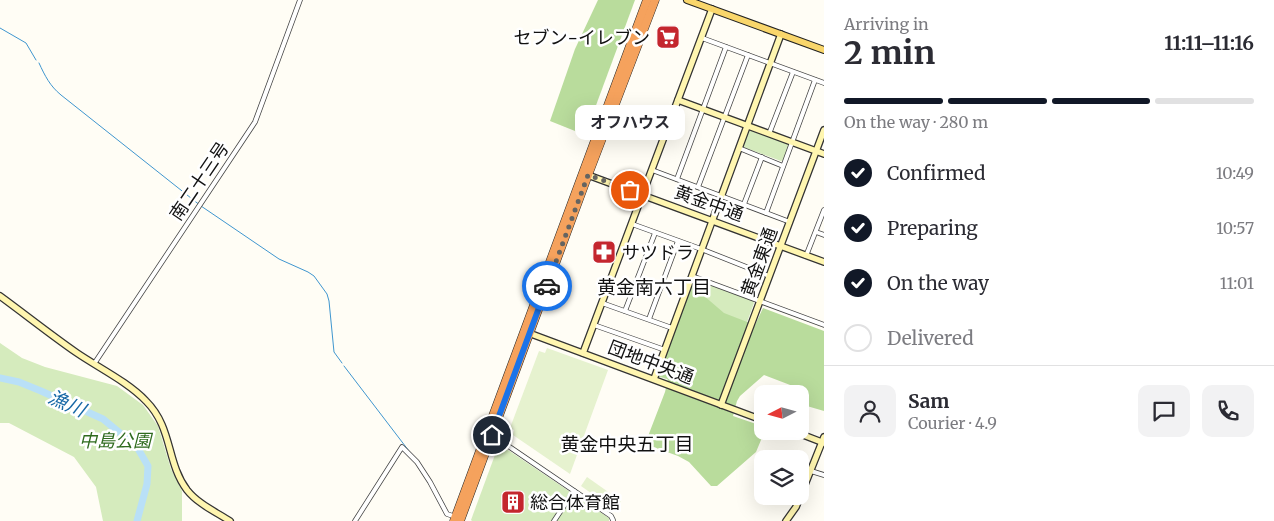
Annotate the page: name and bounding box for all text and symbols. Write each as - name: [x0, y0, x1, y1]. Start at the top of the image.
- text: Arriving in: [844, 14, 929, 34]
- supermarket icon: セブン-イレブン: [655, 24, 681, 50]
- place label: セブン-イレブン: [514, 26, 650, 49]
- text: 11:11–11:16: [1164, 31, 1254, 55]
- text: 2 min: [844, 33, 935, 73]
- callout: オフハウス: [575, 105, 685, 140]
- text: オフハウス: [590, 112, 670, 132]
- text: On the way · 280 m: [844, 112, 988, 132]
- street label: 南二十三号: [164, 137, 234, 225]
- icon: check: [844, 159, 872, 187]
- text: Confirmed: [887, 161, 985, 185]
- text: 10:49: [1216, 163, 1254, 183]
- pin: [609, 169, 651, 211]
- icon: bag: [616, 176, 644, 204]
- street label: 黄金中通: [671, 180, 747, 226]
- icon: check: [844, 214, 872, 242]
- text: Preparing: [887, 216, 978, 240]
- text: 10:57: [1216, 218, 1254, 238]
- street label: 黄金東通: [736, 224, 782, 300]
- pharmacy icon: サツドラ: [591, 239, 617, 265]
- place label: サツドラ: [622, 241, 694, 264]
- courier: [522, 261, 572, 311]
- icon: check: [844, 269, 872, 297]
- text: On the way: [887, 271, 989, 295]
- icon: car: [533, 272, 561, 300]
- text: 11:01: [1220, 273, 1254, 293]
- district label: 黄金南六丁目: [597, 275, 711, 299]
- text: Delivered: [887, 326, 974, 350]
- street label: 団地中央通: [605, 335, 697, 389]
- water label: 漁川: [45, 384, 91, 423]
- north arrow: [754, 385, 809, 440]
- map controls: [754, 385, 809, 505]
- button: person: [844, 385, 896, 437]
- button: chat: [1138, 385, 1190, 437]
- button: phone: [1202, 385, 1254, 437]
- text: Sam: [908, 389, 949, 413]
- text: Courier · 4.9: [908, 413, 997, 433]
- pin: [471, 414, 513, 456]
- icon: home: [478, 421, 506, 449]
- park label: 中島公園: [79, 429, 154, 452]
- district label: 黄金中央五丁目: [560, 432, 694, 456]
- button: layers: [754, 450, 809, 505]
- building icon: 総合体育館: [500, 489, 526, 515]
- place label: 総合体育館: [530, 491, 620, 514]

